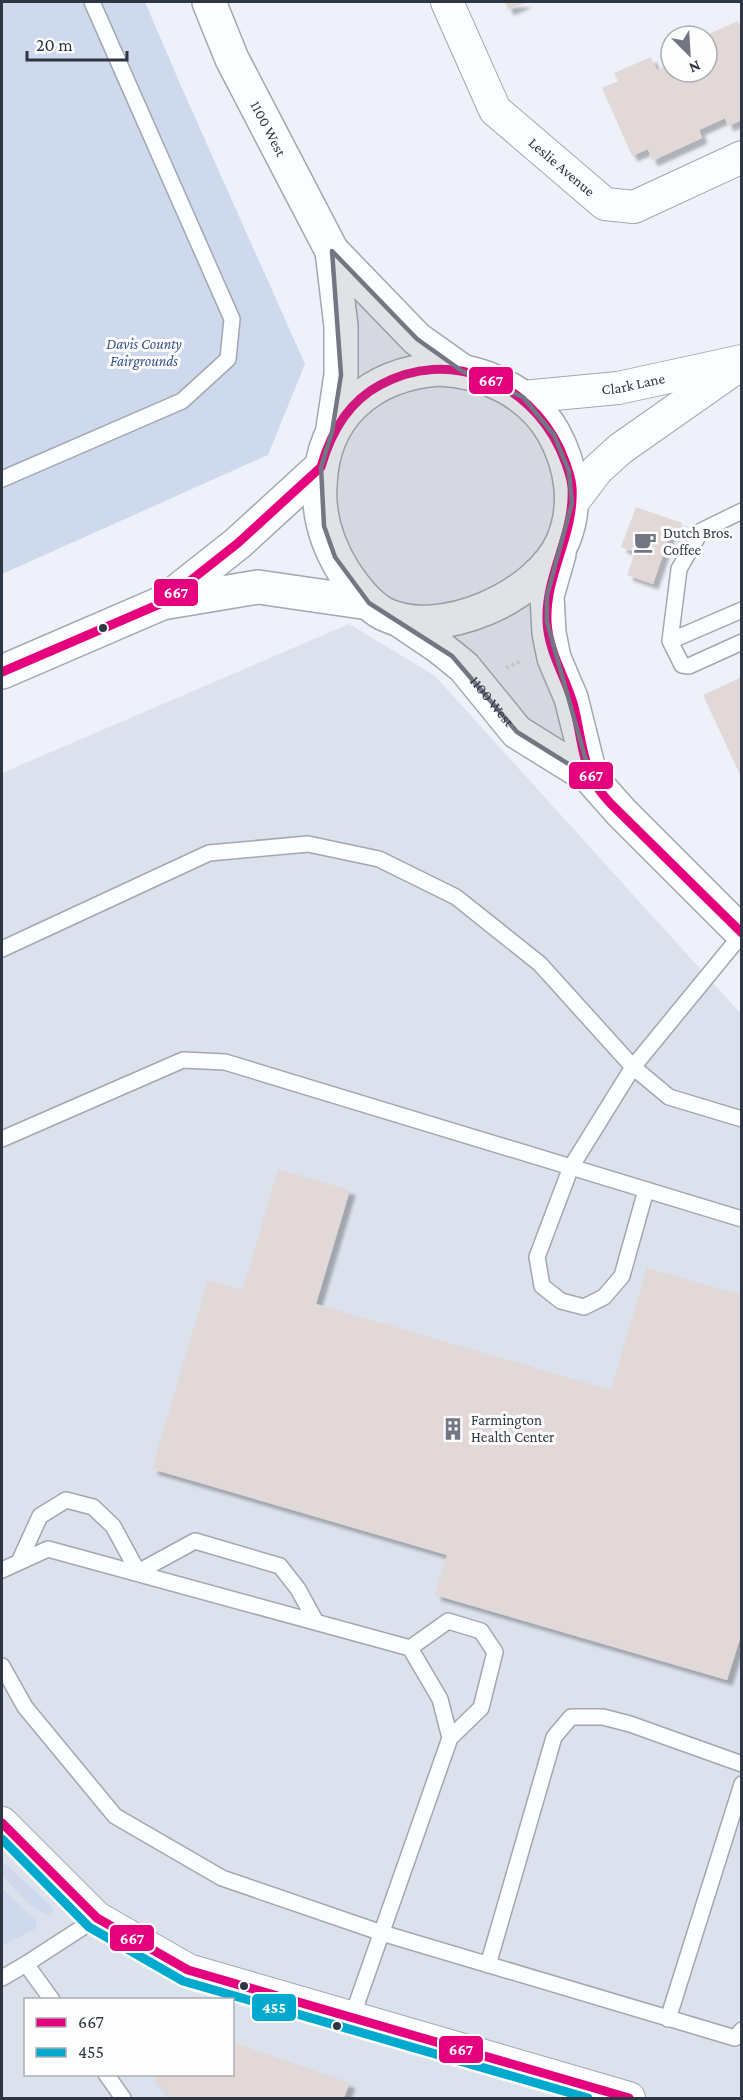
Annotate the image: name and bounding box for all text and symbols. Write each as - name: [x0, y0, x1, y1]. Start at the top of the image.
- scale bar: [27, 24, 128, 62]
- north arrow: [659, 24, 719, 84]
- text: 20 m: [36, 35, 73, 55]
- text: N: [686, 57, 703, 77]
- street label: 1100 West: [247, 98, 290, 160]
- street label: Leslie Avenue: [526, 134, 598, 200]
- park label: Davis County Fairgrounds: [106, 336, 182, 370]
- line badge: 667: [468, 366, 514, 395]
- street label: Clark Lane: [601, 370, 667, 398]
- text: 667: [479, 372, 504, 389]
- place label: Dutch Bros. Coffee: [663, 525, 733, 558]
- cafe icon: Dutch Bros. Coffee: [632, 529, 658, 555]
- line badge: 667: [153, 578, 199, 607]
- text: 667: [164, 584, 189, 601]
- unlabelled marker: [97, 622, 109, 634]
- street label: 1100 West: [467, 673, 518, 731]
- line badge: 667: [568, 761, 614, 790]
- text: 667: [579, 767, 604, 784]
- place label: Farmington Health Center: [471, 1412, 555, 1445]
- building icon: Farmington Health Center: [440, 1416, 466, 1442]
- line badge: 667: [109, 1924, 155, 1952]
- text: 667: [120, 1930, 145, 1947]
- unlabelled marker: [238, 1980, 250, 1992]
- line badge: 455: [251, 1993, 297, 2022]
- legend: [24, 1998, 234, 2076]
- text: 455: [262, 1999, 286, 2016]
- text: 667: [78, 2012, 104, 2032]
- unlabelled marker: [331, 2020, 343, 2032]
- line badge: 667: [438, 2035, 484, 2064]
- text: 667: [449, 2041, 474, 2058]
- text: 455: [78, 2042, 104, 2062]

